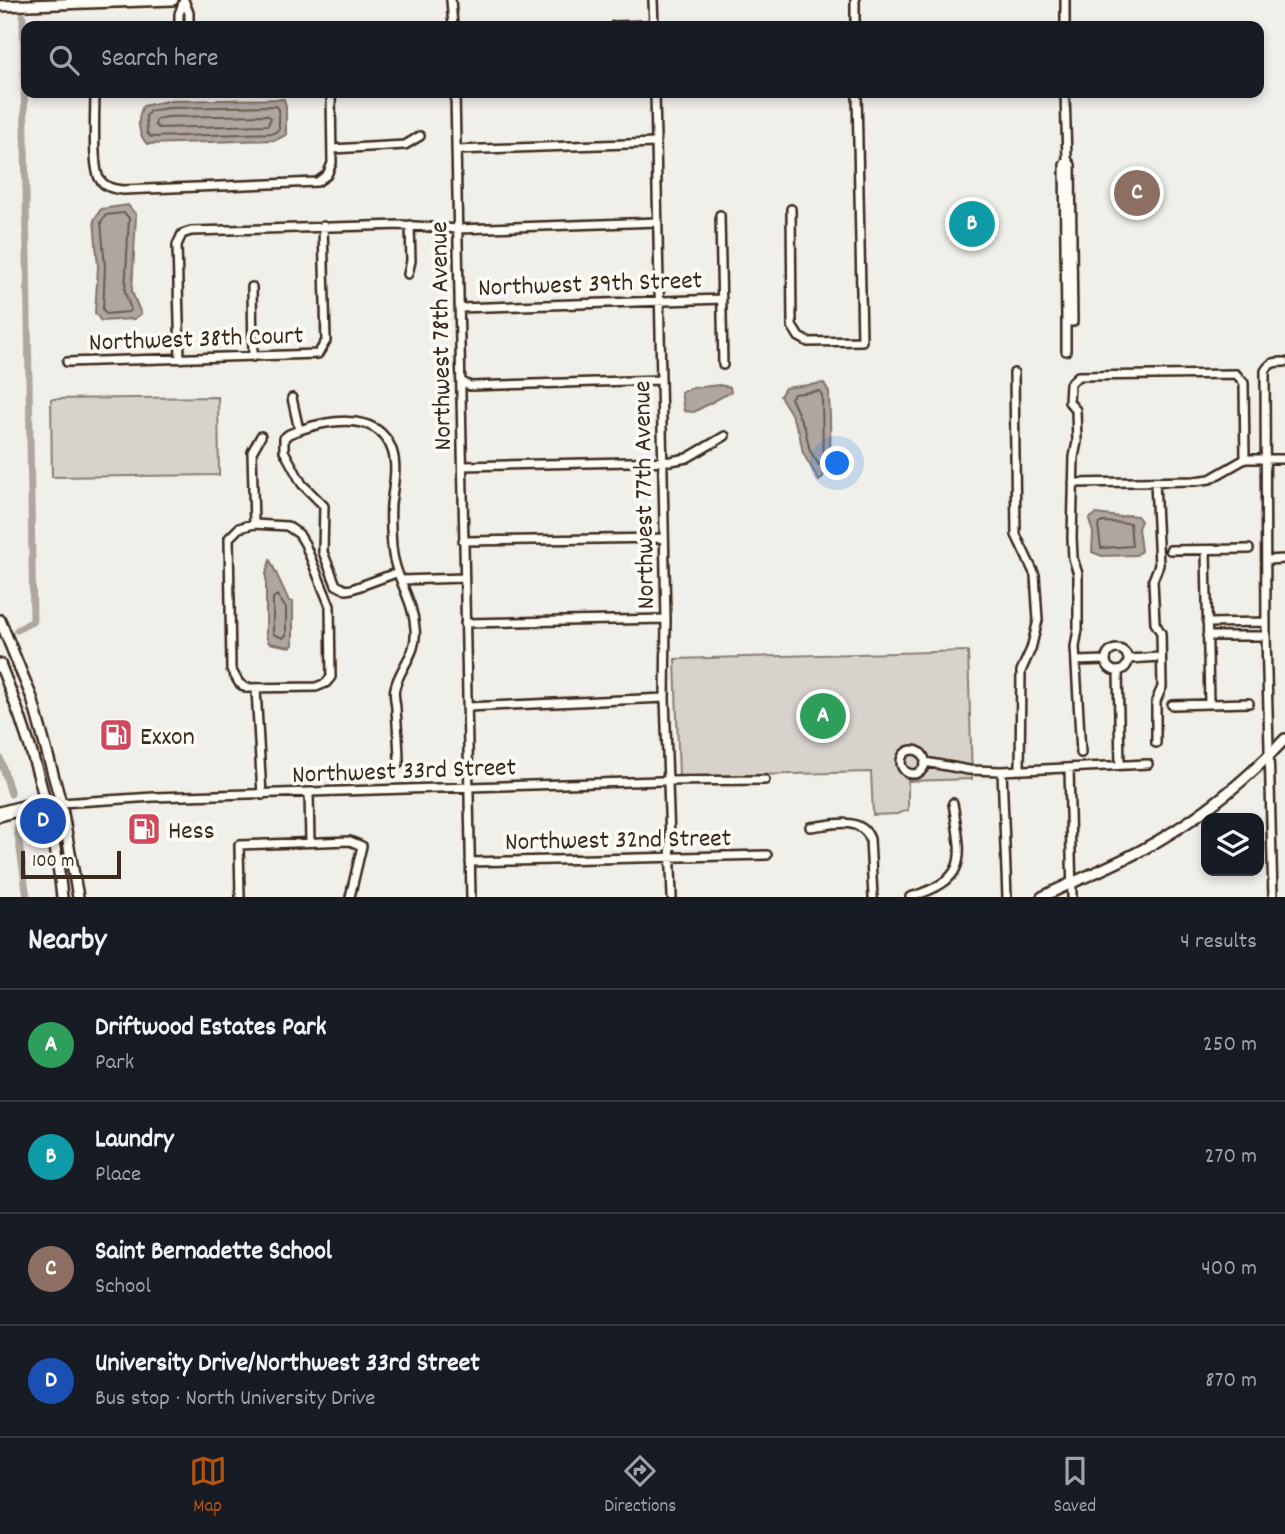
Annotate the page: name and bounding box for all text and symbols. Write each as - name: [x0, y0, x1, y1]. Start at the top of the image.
- search box: [21, 21, 1264, 98]
- icon: search: [45, 41, 83, 79]
- text: Search here: [101, 41, 219, 78]
- pin: C: [1114, 167, 1160, 219]
- pin: B: [949, 198, 995, 250]
- street label: Northwest 78th Avenue: [422, 221, 463, 451]
- street label: Northwest 39th Street: [477, 263, 703, 308]
- street label: Northwest 38th Court: [88, 318, 304, 363]
- street label: Northwest 77th Avenue: [625, 380, 666, 610]
- your location: [820, 446, 854, 480]
- pin: A: [800, 690, 846, 742]
- fuel station icon: Exxon: [97, 716, 135, 754]
- place label: Exxon: [140, 720, 195, 757]
- street label: Northwest 33rd Street: [291, 750, 517, 795]
- pin: D: [20, 795, 66, 847]
- fuel station icon: Hess: [125, 810, 163, 848]
- map controls: [1201, 813, 1264, 876]
- button: layers: [1201, 813, 1264, 876]
- place label: Hess: [168, 814, 215, 851]
- street label: Northwest 32nd Street: [505, 821, 732, 862]
- scale bar: [21, 848, 121, 880]
- text: 100 m: [32, 849, 74, 876]
- text: Nearby: [28, 921, 106, 964]
- text: 4 results: [1180, 926, 1257, 959]
- text: Driftwood Estates Park: [95, 1010, 326, 1047]
- text: A: [45, 1029, 57, 1062]
- text: 250 m: [1203, 1029, 1257, 1062]
- text: Park: [95, 1047, 134, 1080]
- text: Laundry: [95, 1122, 173, 1159]
- text: B: [46, 1141, 56, 1174]
- text: 270 m: [1205, 1141, 1257, 1174]
- text: Place: [95, 1159, 141, 1192]
- text: Saint Bernadette School: [95, 1234, 332, 1271]
- text: C: [45, 1253, 57, 1286]
- text: 400 m: [1201, 1253, 1257, 1286]
- text: School: [95, 1271, 151, 1304]
- text: University Drive/Northwest 33rd Street: [95, 1346, 480, 1383]
- text: D: [45, 1365, 57, 1398]
- text: 870 m: [1205, 1365, 1257, 1398]
- text: Bus stop · North University Drive: [95, 1383, 375, 1416]
- tab: Map: [189, 1452, 227, 1521]
- tab: Directions: [604, 1452, 676, 1521]
- tab: Saved: [1054, 1452, 1096, 1521]

